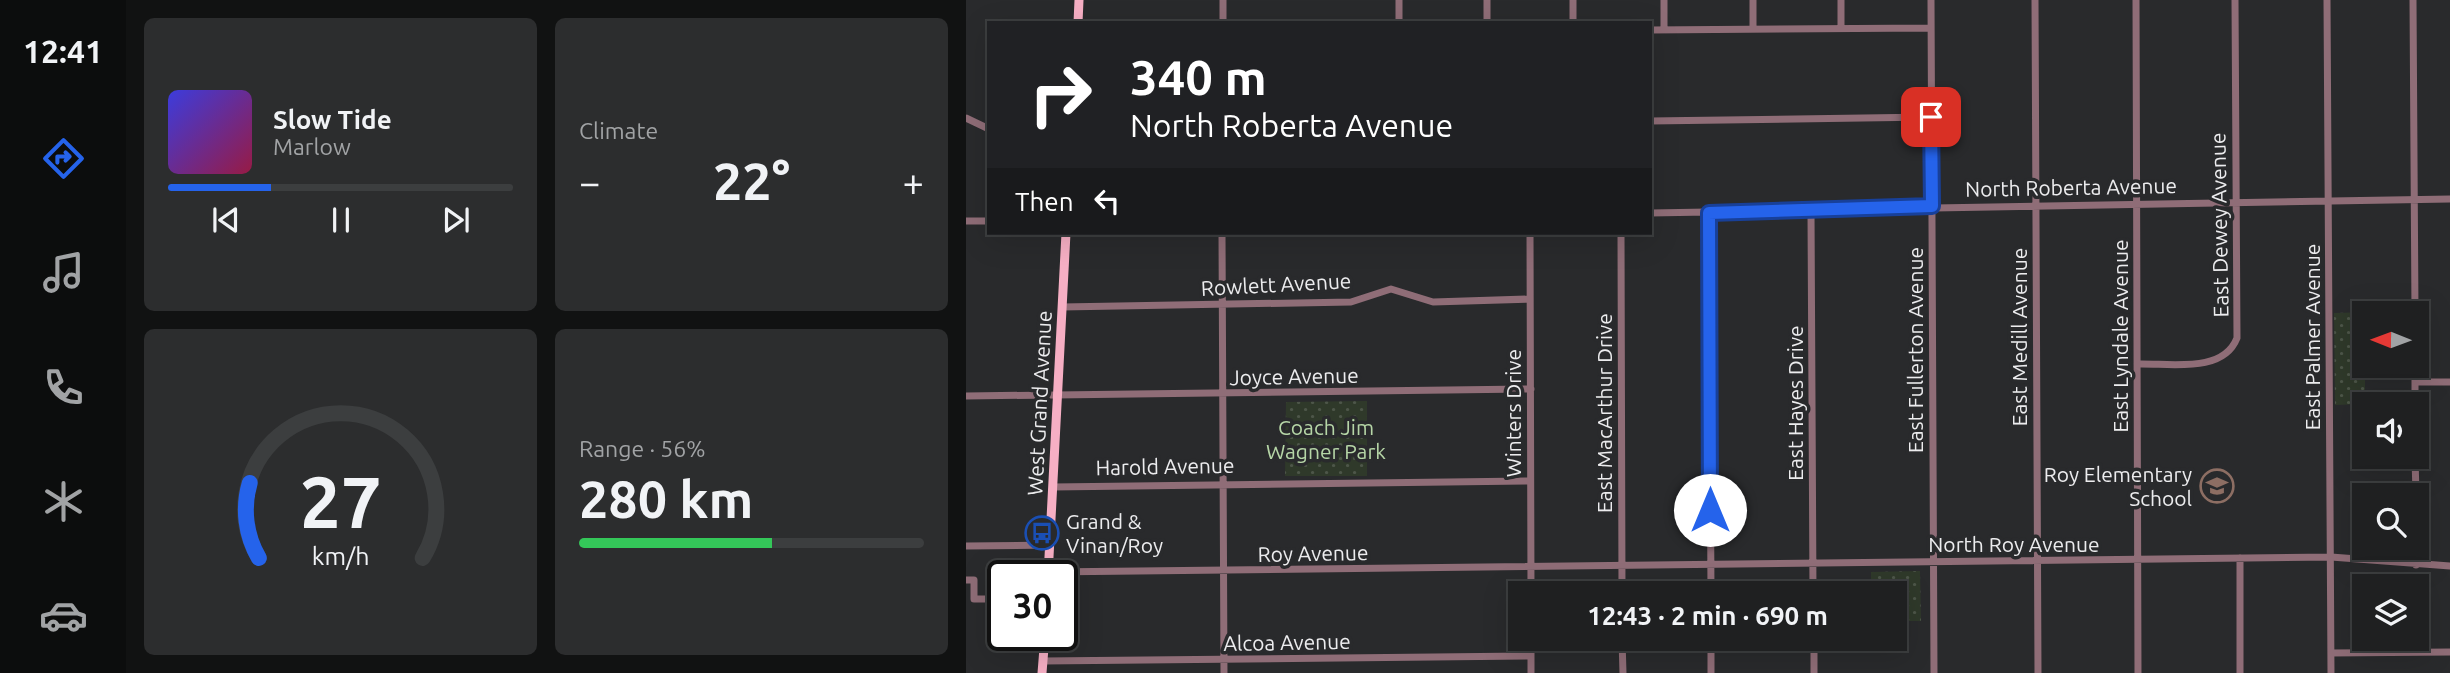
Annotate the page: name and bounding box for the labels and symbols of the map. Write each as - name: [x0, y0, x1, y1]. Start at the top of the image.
- pin: [1901, 87, 1961, 147]
- street label: East Dewey Avenue: [2205, 132, 2233, 318]
- street label: North Roberta Avenue: [1965, 173, 2177, 201]
- street label: East Lyndale Avenue: [2108, 240, 2132, 433]
- street label: East Palmer Avenue: [2300, 244, 2324, 430]
- street label: East Fullerton Avenue: [1903, 247, 1927, 453]
- street label: East Medill Avenue: [2007, 248, 2031, 426]
- street label: Rowlett Avenue: [1200, 268, 1352, 300]
- north arrow: [2352, 301, 2429, 378]
- street label: West Grand Avenue: [1022, 310, 1056, 496]
- street label: East MacArthur Drive: [1592, 313, 1616, 513]
- street label: East Hayes Drive: [1783, 325, 1807, 481]
- street label: Winters Drive: [1501, 349, 1525, 477]
- street label: Joyce Avenue: [1229, 363, 1359, 389]
- park label: Coach Jim Wagner Park: [1266, 415, 1386, 463]
- street label: Harold Avenue: [1095, 453, 1235, 479]
- place label: Roy Elementary School: [2044, 462, 2192, 510]
- school or university icon: Roy Elementary School: [2198, 467, 2236, 505]
- position arrow: [1673, 473, 1747, 547]
- place label: Grand & Vinan/Roy: [1066, 509, 1163, 557]
- bus stop icon: Grand & Vinan/Roy: [1023, 514, 1061, 552]
- street label: North Roy Avenue: [1928, 532, 2100, 556]
- street label: Roy Avenue: [1257, 540, 1369, 566]
- speed limit sign: 30: [987, 560, 1078, 651]
- street label: Alcoa Avenue: [1223, 629, 1351, 655]

